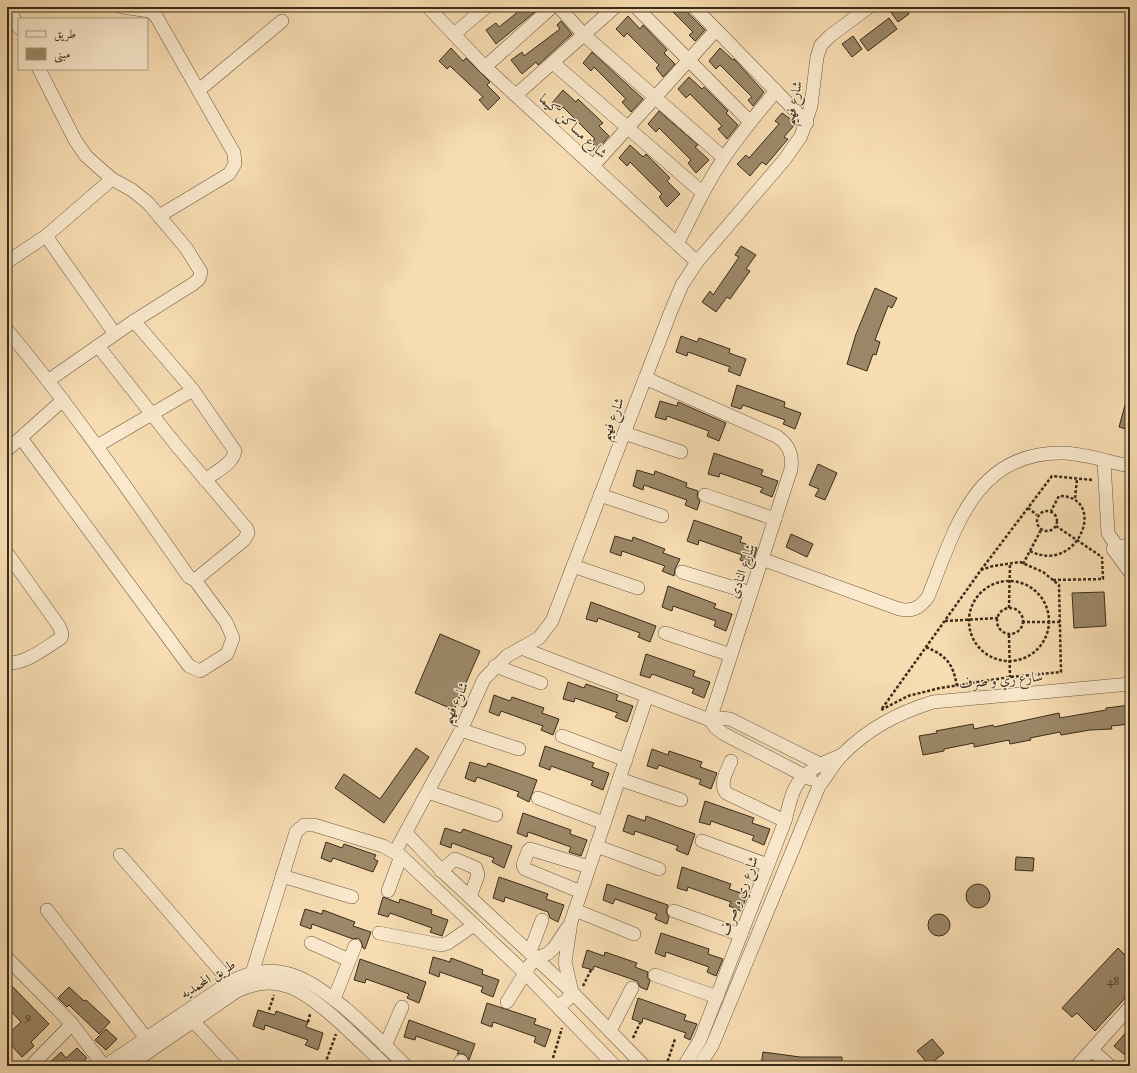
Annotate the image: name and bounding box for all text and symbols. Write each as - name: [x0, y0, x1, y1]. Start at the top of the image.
- legend: [18, 18, 148, 70]
- text: طريق: [54, 27, 76, 42]
- text: مبنى: [54, 47, 70, 63]
- street label: شارع فهيم: [780, 79, 811, 128]
- street label: شارع مساكن كيما: [533, 90, 611, 164]
- street label: شارع فهيم: [596, 395, 633, 445]
- street label: شارع النادى: [725, 542, 762, 601]
- street label: شارع ري و صرف: [958, 668, 1044, 695]
- street label: شارع فهيم: [438, 679, 477, 729]
- street label: شارع ري و صرف: [716, 854, 765, 939]
- street label: طريق المحمديه: [177, 956, 239, 1002]
- house number: 48: [1107, 974, 1119, 989]
- house number: 9: [24, 1009, 31, 1024]

